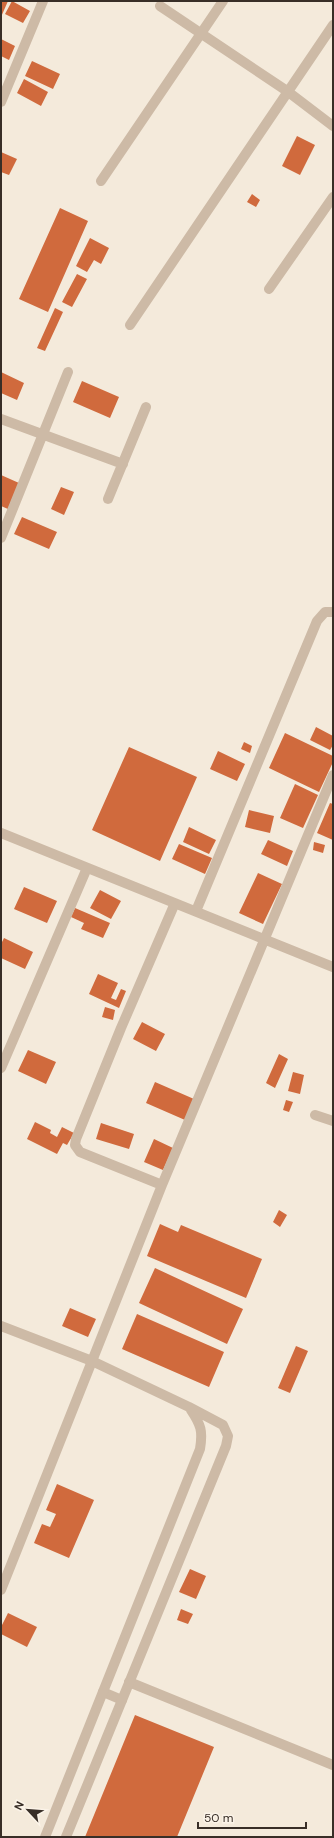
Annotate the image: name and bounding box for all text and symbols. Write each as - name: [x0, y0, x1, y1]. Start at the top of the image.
- north arrow: [8, 1790, 48, 1830]
- text: N: [11, 1799, 27, 1812]
- scale bar: [198, 1804, 306, 1830]
- text: 50 m: [204, 1810, 233, 1826]

